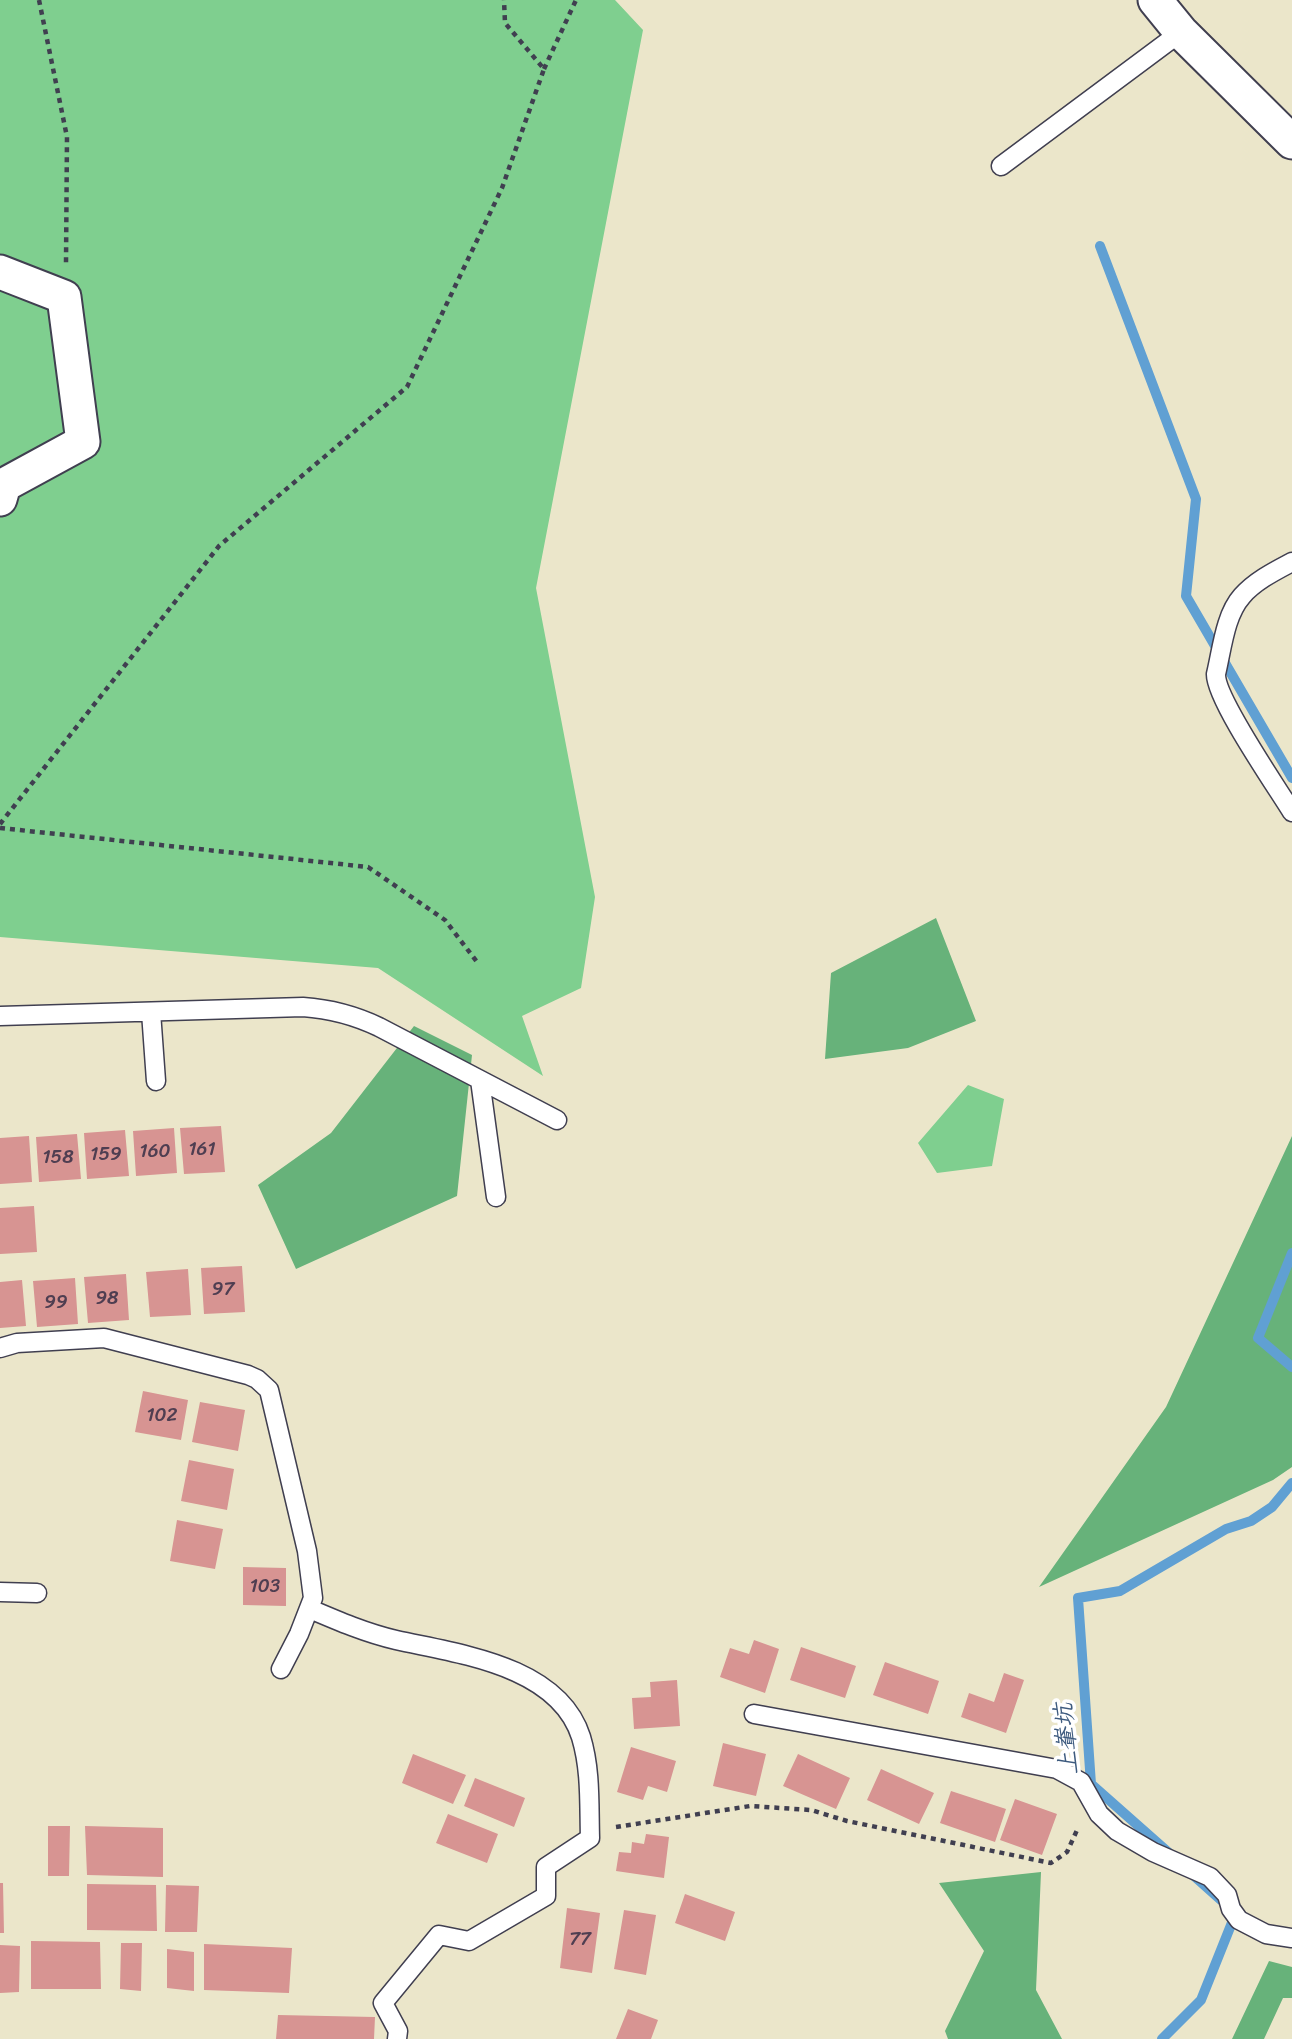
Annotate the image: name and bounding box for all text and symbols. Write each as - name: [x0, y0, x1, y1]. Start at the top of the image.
- house number: 161: [188, 1139, 216, 1161]
- house number: 160: [140, 1141, 170, 1163]
- house number: 159: [90, 1144, 122, 1166]
- house number: 158: [42, 1147, 74, 1169]
- house number: 97: [212, 1279, 234, 1301]
- house number: 98: [95, 1288, 119, 1310]
- house number: 99: [44, 1292, 68, 1314]
- house number: 102: [146, 1405, 178, 1427]
- house number: 103: [250, 1576, 280, 1598]
- water label: 上輋坑: [1051, 1702, 1085, 1776]
- house number: 77: [569, 1929, 591, 1951]

